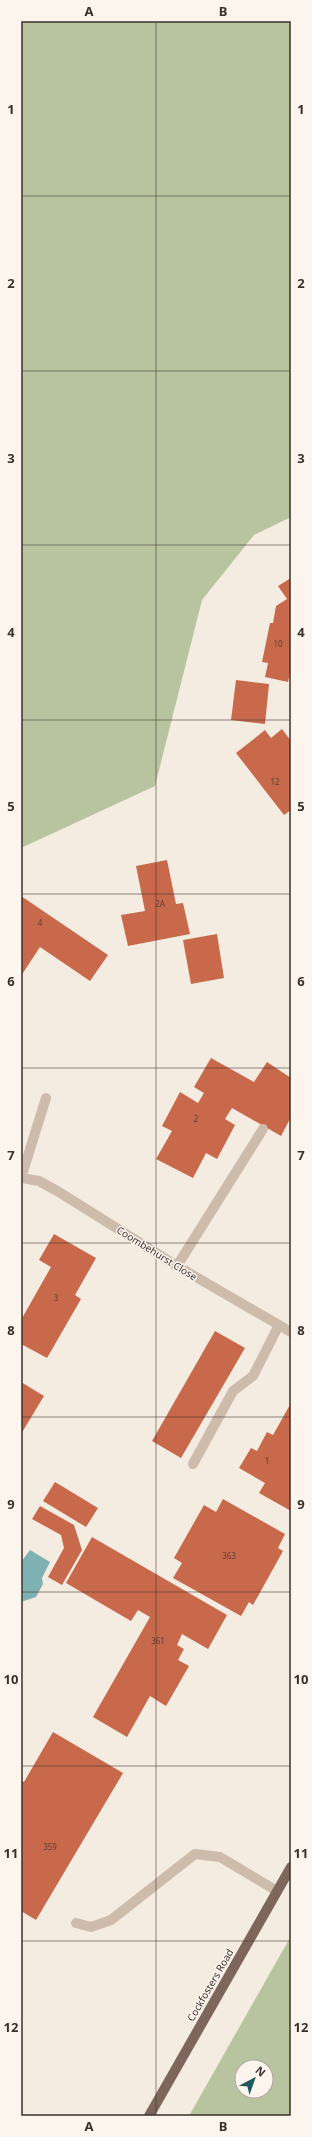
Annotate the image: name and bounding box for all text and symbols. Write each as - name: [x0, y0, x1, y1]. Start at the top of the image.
- text: A: [85, 2, 94, 20]
- text: B: [219, 2, 227, 20]
- text: 1: [7, 100, 15, 118]
- text: 1: [297, 100, 305, 118]
- text: 2: [7, 274, 15, 292]
- text: 2: [297, 274, 305, 292]
- text: 3: [7, 449, 15, 467]
- text: 3: [297, 449, 305, 467]
- text: 4: [7, 623, 15, 641]
- text: 4: [297, 623, 305, 641]
- house number: 10: [273, 638, 283, 649]
- house number: 12: [270, 776, 280, 787]
- text: 5: [7, 797, 15, 815]
- text: 5: [297, 797, 305, 815]
- house number: 2A: [155, 898, 166, 909]
- house number: 4: [38, 917, 43, 928]
- text: 6: [7, 972, 15, 990]
- text: 6: [297, 972, 305, 990]
- house number: 2: [194, 1113, 199, 1124]
- text: 7: [7, 1146, 15, 1164]
- text: 7: [297, 1146, 305, 1164]
- street label: Coombehurst Close: [114, 1223, 200, 1284]
- house number: 3: [54, 1292, 59, 1303]
- text: 8: [7, 1321, 15, 1339]
- text: 8: [297, 1321, 305, 1339]
- house number: 1: [265, 1455, 269, 1466]
- text: 9: [7, 1495, 15, 1513]
- text: 9: [297, 1495, 305, 1513]
- house number: 363: [222, 1550, 236, 1561]
- house number: 361: [151, 1635, 165, 1646]
- text: 10: [4, 1670, 18, 1688]
- text: 10: [294, 1670, 308, 1688]
- house number: 359: [43, 1841, 57, 1852]
- text: 11: [4, 1844, 18, 1862]
- text: 11: [294, 1844, 308, 1862]
- street label: Cockfosters Road: [184, 1946, 236, 2024]
- text: 12: [4, 2018, 18, 2036]
- text: 12: [294, 2018, 308, 2036]
- north arrow: [234, 2059, 274, 2099]
- text: N: [253, 2062, 269, 2080]
- text: A: [85, 2117, 94, 2135]
- text: B: [219, 2117, 227, 2135]

